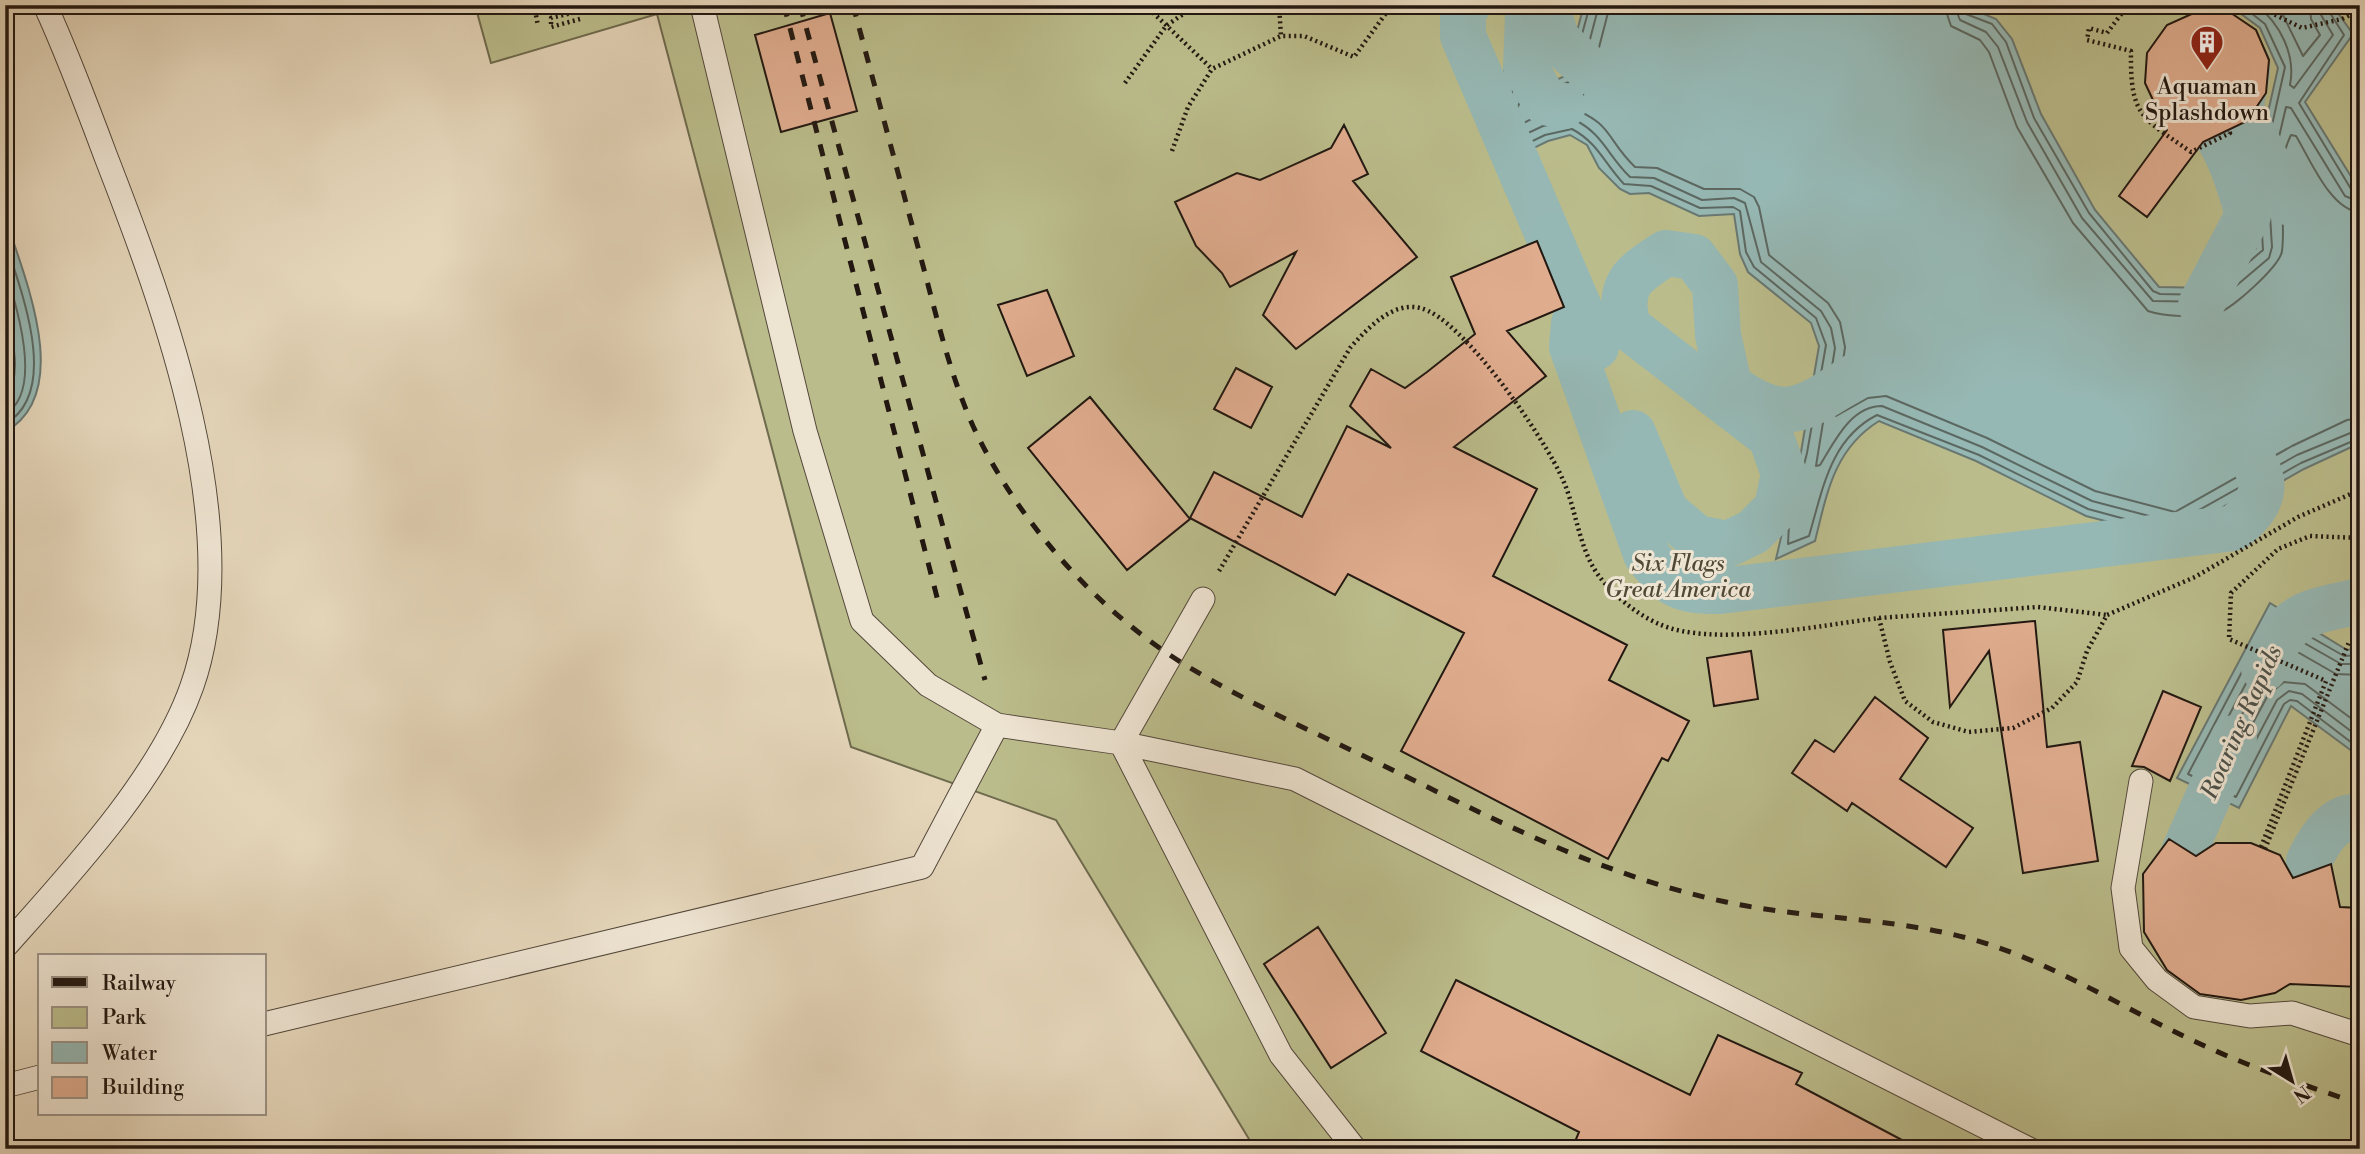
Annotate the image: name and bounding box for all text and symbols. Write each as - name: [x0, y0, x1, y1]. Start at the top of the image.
- building icon: Aquaman Splashdown: [2188, 23, 2226, 72]
- place label: Aquaman Splashdown: [2145, 73, 2269, 127]
- park label: Six Flags Great America: [1605, 550, 1751, 604]
- water label: Roaring Rapids: [2194, 641, 2289, 805]
- legend: [38, 954, 266, 1116]
- text: Railway: [102, 971, 177, 997]
- text: Park: [102, 1005, 147, 1031]
- text: Water: [101, 1041, 157, 1067]
- north arrow: [2256, 1046, 2326, 1116]
- text: Building: [101, 1075, 184, 1101]
- text: N: [2288, 1080, 2315, 1108]

